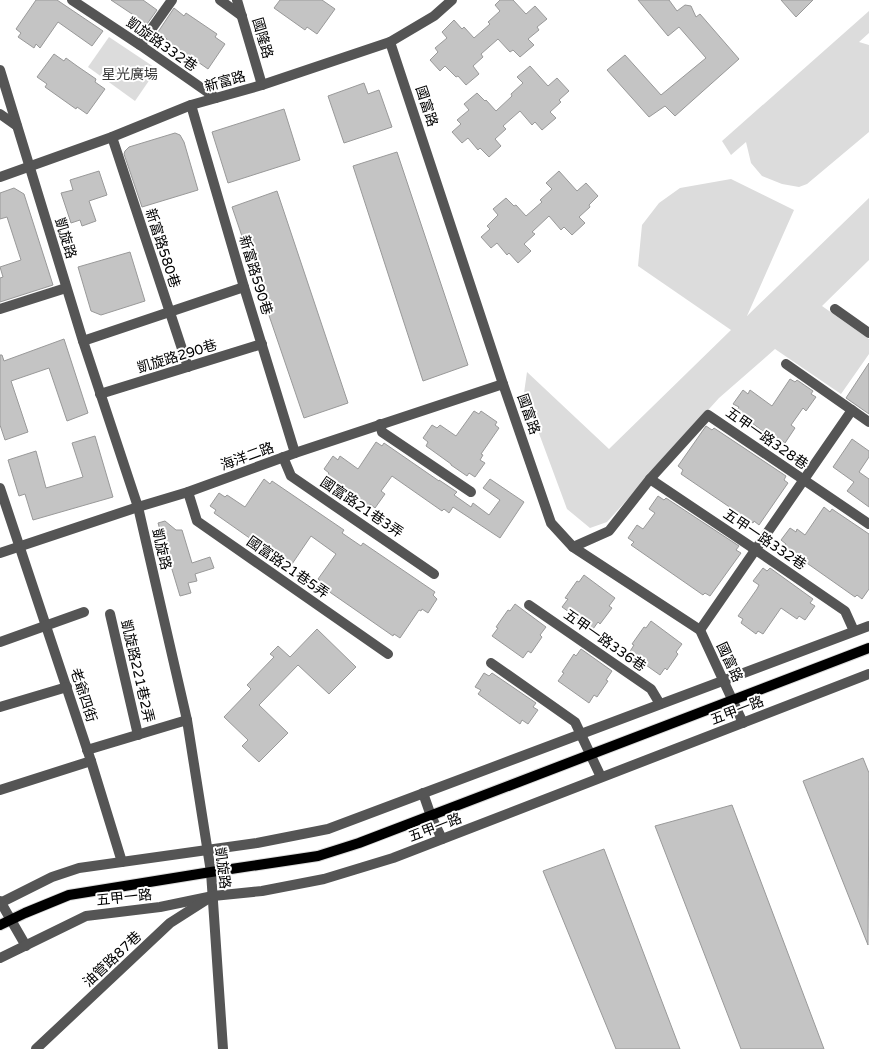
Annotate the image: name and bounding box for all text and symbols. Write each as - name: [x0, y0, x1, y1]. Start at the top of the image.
- street label: 凱旋路332巷: [123, 14, 200, 75]
- street label: 國隆路: [249, 16, 276, 61]
- park label: 星光廣場: [102, 66, 158, 83]
- street label: 新富路: [203, 68, 248, 95]
- street label: 國富路: [412, 84, 441, 129]
- street label: 新富路580巷: [142, 206, 183, 290]
- street label: 凱旋路: [51, 216, 80, 261]
- street label: 新富路590巷: [235, 233, 276, 317]
- street label: 凱旋路290巷: [135, 336, 219, 377]
- street label: 國富路: [514, 392, 543, 437]
- street label: 五甲一路328巷: [722, 404, 811, 473]
- street label: 海洋二路: [218, 439, 276, 474]
- street label: 國富路21巷3弄: [317, 473, 406, 541]
- street label: 五甲一路332巷: [720, 505, 809, 573]
- street label: 凱旋路: [149, 527, 175, 571]
- street label: 國富路21巷5弄: [243, 533, 332, 602]
- street label: 五甲一路336巷: [560, 606, 649, 675]
- street label: 凱旋路221巷2弄: [117, 618, 158, 724]
- street label: 國富路: [713, 640, 746, 685]
- street label: 老爺四街: [67, 666, 100, 724]
- street label: 五甲一路: [708, 692, 766, 728]
- street label: 五甲一路: [406, 809, 464, 845]
- street label: 凱旋路: [212, 846, 233, 890]
- street label: 五甲一路: [95, 886, 153, 909]
- street label: 油管路87巷: [80, 928, 145, 991]

